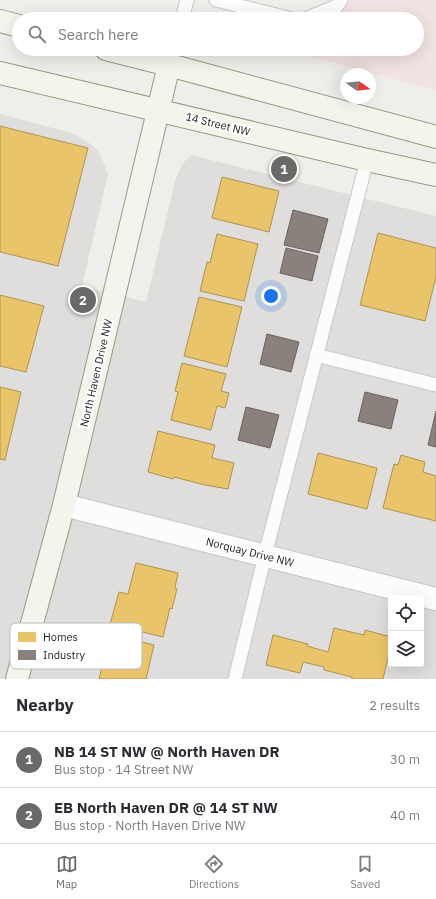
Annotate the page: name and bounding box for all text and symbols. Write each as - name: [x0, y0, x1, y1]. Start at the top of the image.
- search box: [12, 12, 424, 56]
- icon: search: [26, 23, 48, 45]
- text: Search here: [58, 25, 138, 44]
- north arrow: [340, 68, 376, 104]
- street label: 14 Street NW: [184, 109, 252, 139]
- pin: 1: [271, 154, 297, 184]
- pin: 2: [70, 285, 96, 315]
- your location: [261, 286, 281, 306]
- street label: North Haven Drive NW: [77, 318, 115, 428]
- street label: Norquay Drive NW: [205, 534, 296, 570]
- map controls: [388, 595, 424, 667]
- button: locate: [388, 595, 424, 631]
- legend: [10, 623, 142, 669]
- text: Homes: [43, 630, 78, 644]
- button: layers: [388, 631, 424, 667]
- text: Industry: [43, 648, 86, 662]
- text: Nearby: [16, 694, 74, 716]
- text: 2 results: [369, 697, 420, 714]
- text: NB 14 ST NW @ North Haven DR: [54, 742, 280, 761]
- text: 1: [25, 751, 33, 768]
- text: 30 m: [390, 751, 420, 768]
- text: Bus stop · 14 Street NW: [54, 761, 193, 778]
- text: EB North Haven DR @ 14 ST NW: [54, 798, 278, 817]
- text: 2: [25, 807, 33, 824]
- text: 40 m: [390, 807, 420, 824]
- text: Bus stop · North Haven Drive NW: [54, 817, 245, 834]
- tab: Map: [56, 853, 78, 891]
- tab: Directions: [189, 853, 239, 891]
- tab: Saved: [350, 853, 380, 891]

